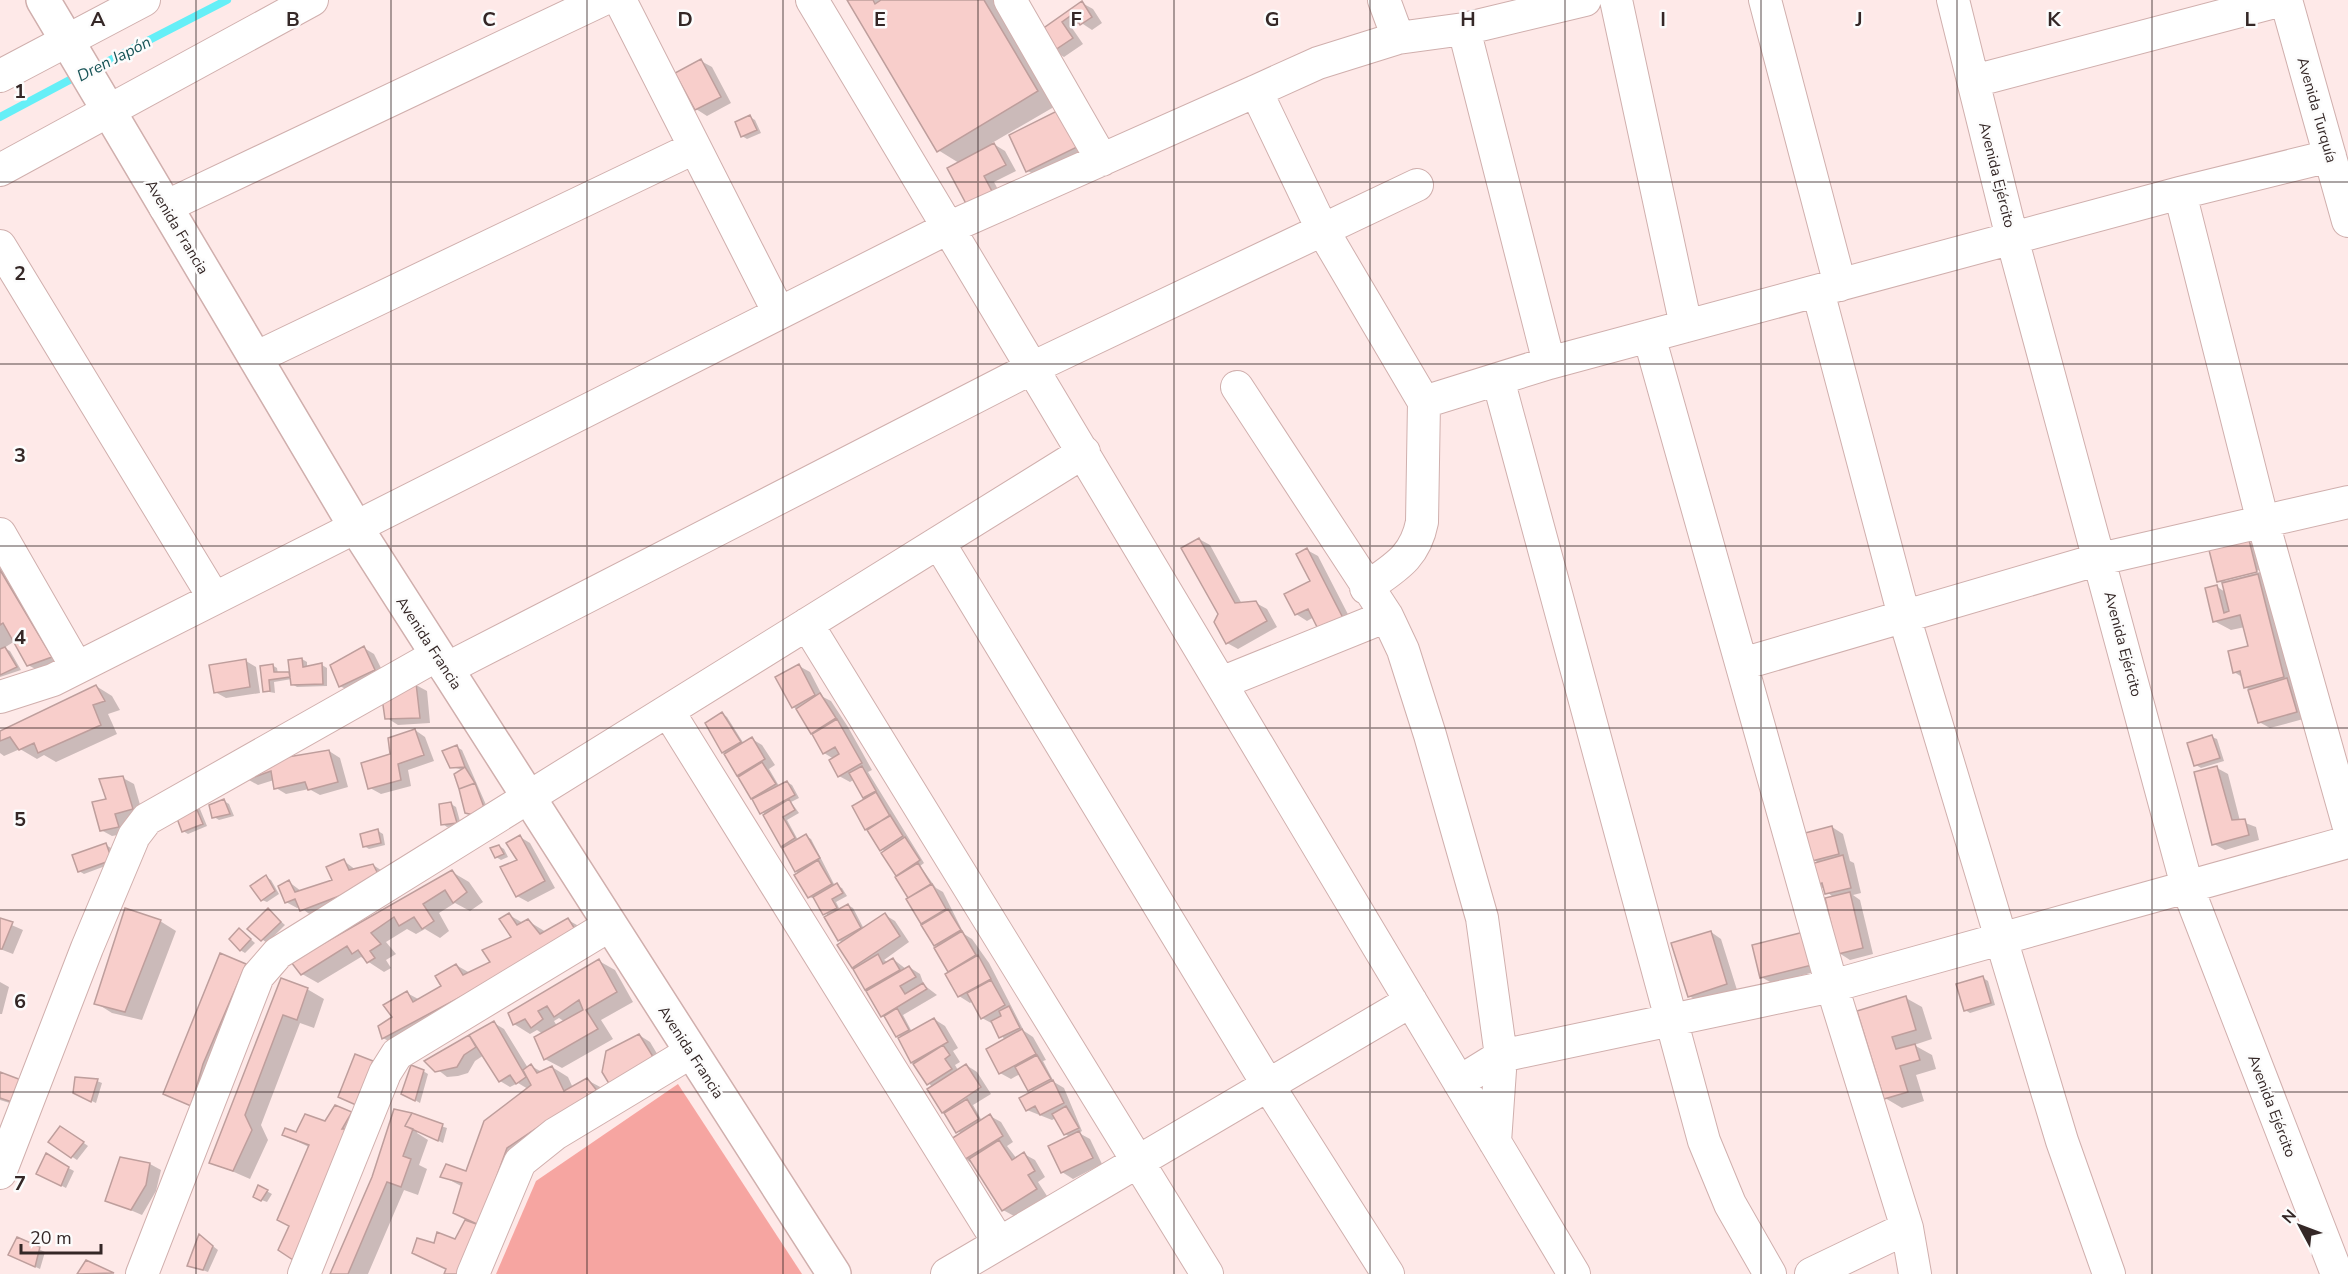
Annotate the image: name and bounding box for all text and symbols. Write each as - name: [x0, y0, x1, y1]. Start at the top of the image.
- text: A: [91, 6, 106, 33]
- text: B: [286, 6, 300, 33]
- text: C: [482, 6, 496, 33]
- text: D: [677, 6, 693, 33]
- text: E: [874, 6, 886, 33]
- text: F: [1070, 6, 1082, 33]
- text: G: [1265, 6, 1279, 33]
- text: H: [1460, 6, 1476, 33]
- text: I: [1660, 6, 1666, 33]
- text: J: [1854, 6, 1863, 33]
- text: K: [2047, 6, 2061, 33]
- text: L: [2244, 6, 2256, 33]
- water label: Dren Japón: [73, 31, 155, 87]
- street label: Avenida Turquía: [2292, 55, 2342, 165]
- text: 1: [14, 78, 26, 105]
- street label: Avenida Ejército: [1974, 120, 2020, 230]
- street label: Avenida Francia: [141, 176, 213, 278]
- text: 2: [14, 260, 26, 287]
- text: 3: [14, 442, 26, 469]
- street label: Avenida Ejército: [2099, 589, 2147, 699]
- street label: Avenida Francia: [392, 593, 466, 693]
- text: 4: [14, 624, 26, 651]
- text: 5: [14, 806, 26, 833]
- text: 6: [14, 988, 26, 1015]
- street label: Avenida Francia: [654, 1002, 728, 1102]
- street label: Avenida Ejército: [2243, 1052, 2301, 1160]
- text: 7: [14, 1170, 26, 1197]
- north arrow: [2270, 1196, 2330, 1256]
- text: N: [2277, 1205, 2302, 1229]
- scale bar: [21, 1217, 100, 1255]
- text: 20 m: [30, 1226, 72, 1250]

